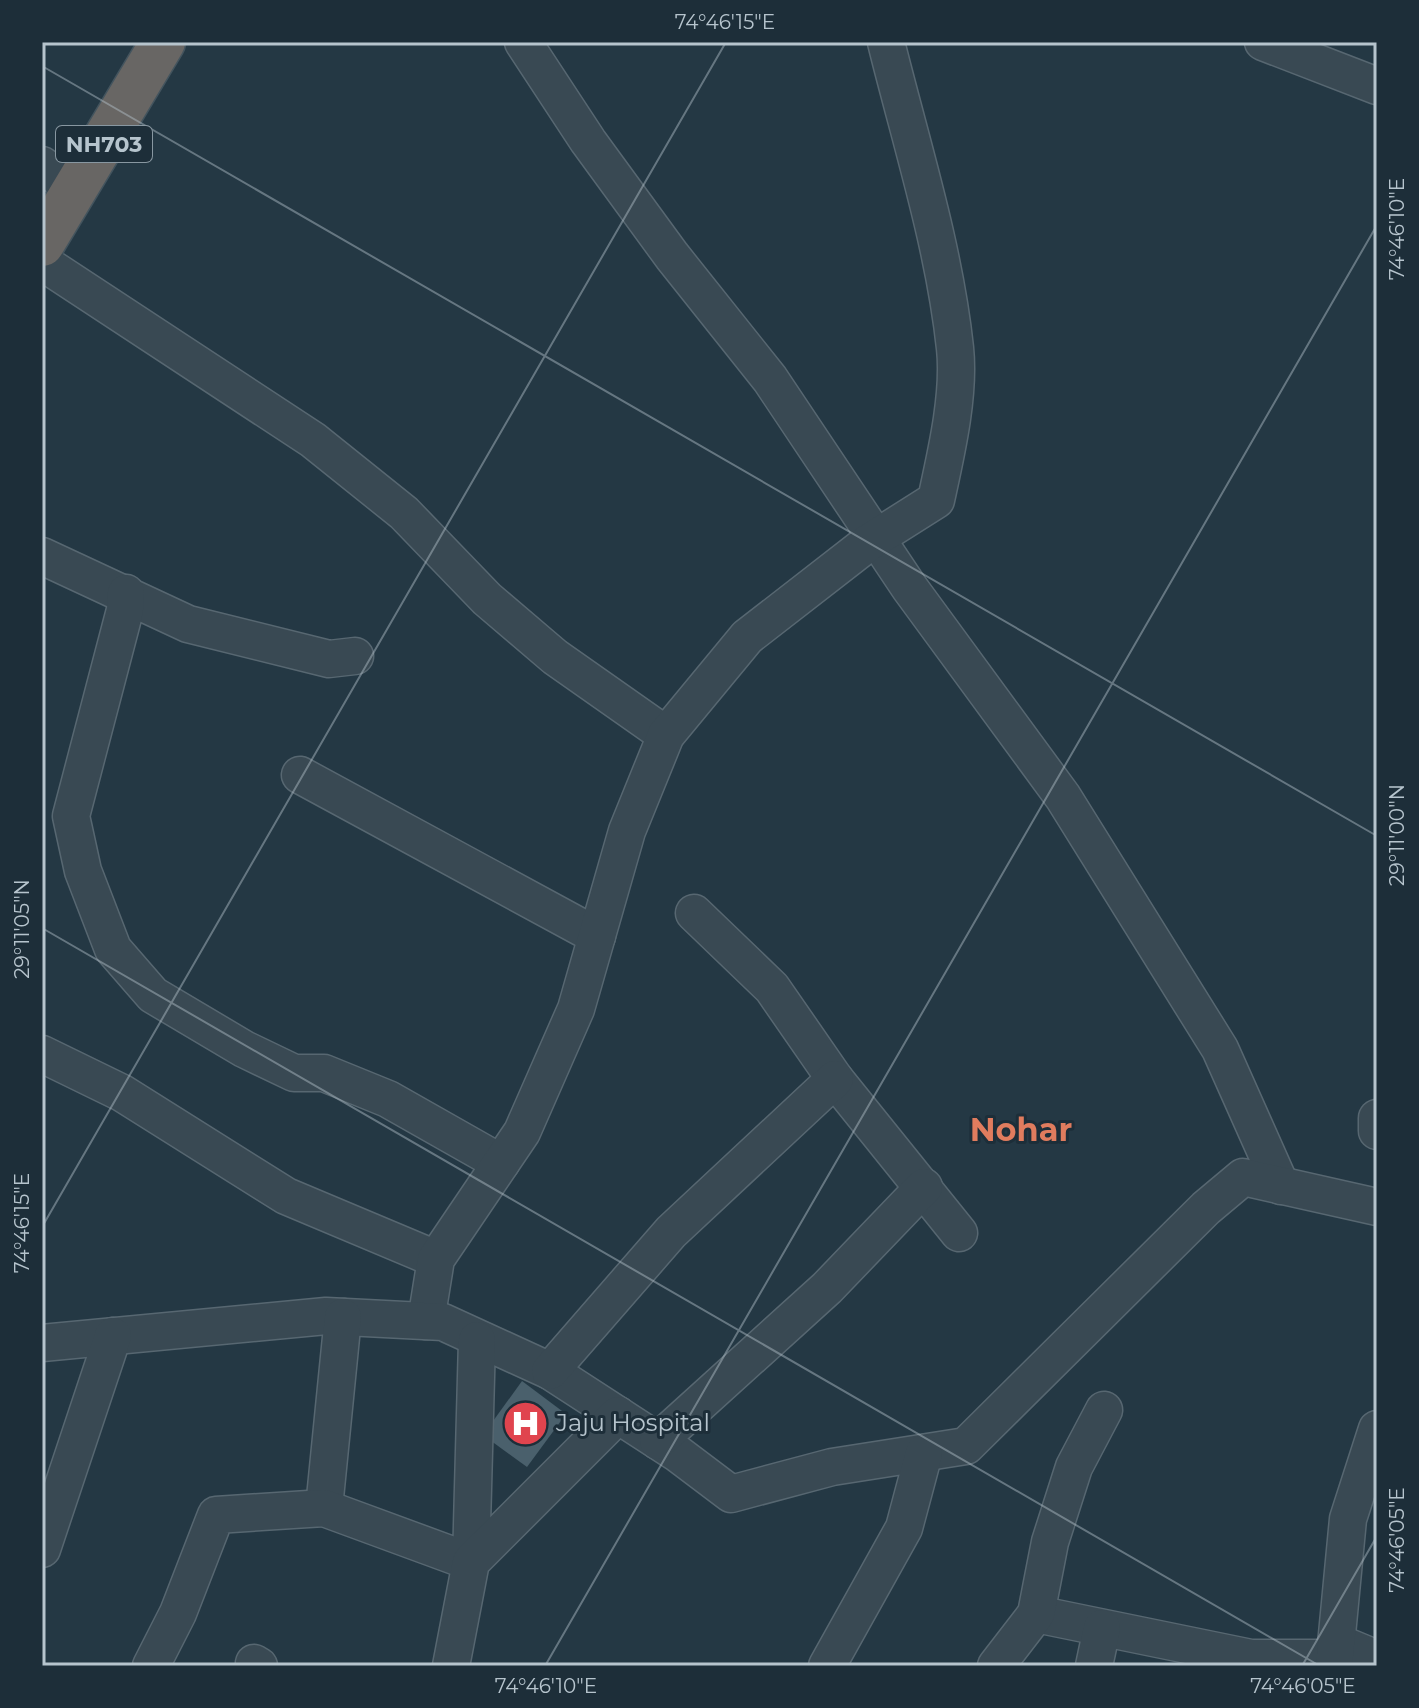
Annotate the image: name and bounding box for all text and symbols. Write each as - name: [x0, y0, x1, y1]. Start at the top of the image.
- text: 74°46'15"E: [675, 10, 775, 34]
- road number: NH703: [56, 126, 152, 162]
- text: 74°46'10"E: [1385, 178, 1409, 280]
- text: 29°11'00"N: [1385, 784, 1409, 886]
- text: 29°11'05"N: [10, 879, 34, 979]
- district label: Nohar: [970, 1110, 1072, 1149]
- text: 74°46'15"E: [10, 1173, 34, 1273]
- hospital icon: Jaju Hospital: [501, 1399, 549, 1447]
- place label: Jaju Hospital: [555, 1408, 710, 1437]
- text: 74°46'05"E: [1385, 1487, 1409, 1593]
- text: 74°46'10"E: [495, 1674, 597, 1698]
- text: 74°46'05"E: [1250, 1674, 1356, 1698]

